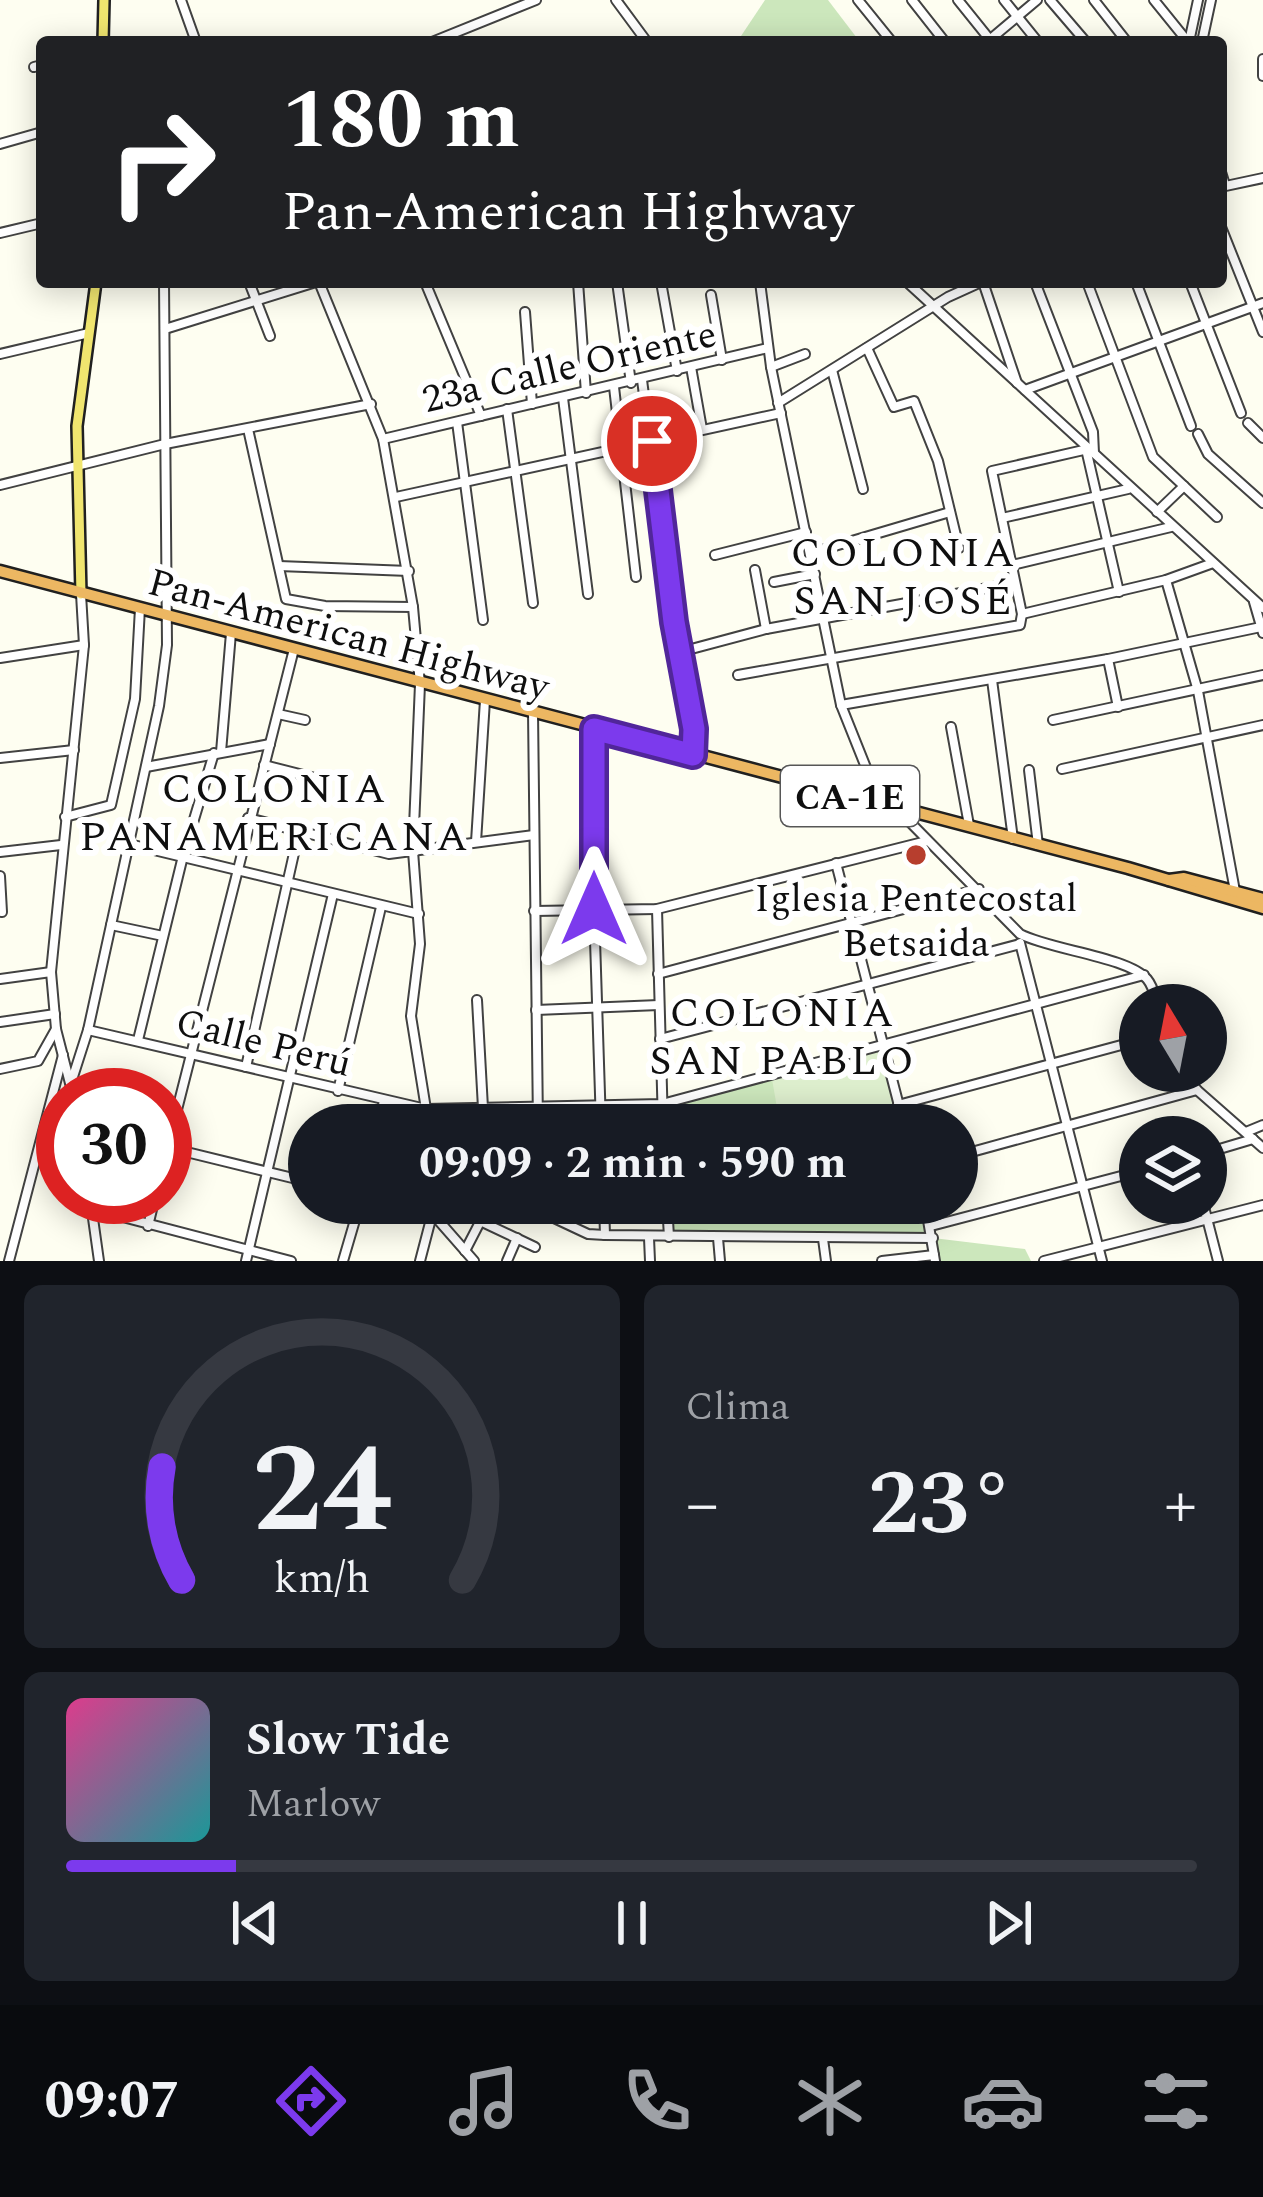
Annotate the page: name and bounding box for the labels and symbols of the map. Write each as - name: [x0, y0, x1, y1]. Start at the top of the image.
- street label: 23a Calle Oriente: [417, 305, 722, 430]
- pin: [601, 390, 703, 492]
- district label: COLONIA SAN JOSÉ: [791, 522, 1017, 633]
- street label: Pan-American Highway: [141, 553, 557, 718]
- district label: COLONIA PANAMERICANA: [79, 758, 471, 869]
- road number: CA-1E: [781, 766, 919, 826]
- marker: Iglesia Pentecostal Betsaida: [903, 842, 929, 868]
- position arrow: [531, 846, 657, 972]
- place label: Iglesia Pentecostal Betsaida: [754, 870, 1078, 974]
- district label: COLONIA SAN PABLO: [649, 982, 917, 1093]
- north arrow: [1119, 984, 1227, 1092]
- street label: Calle Perú: [169, 993, 357, 1094]
- speed limit sign: 30: [36, 1068, 192, 1224]

